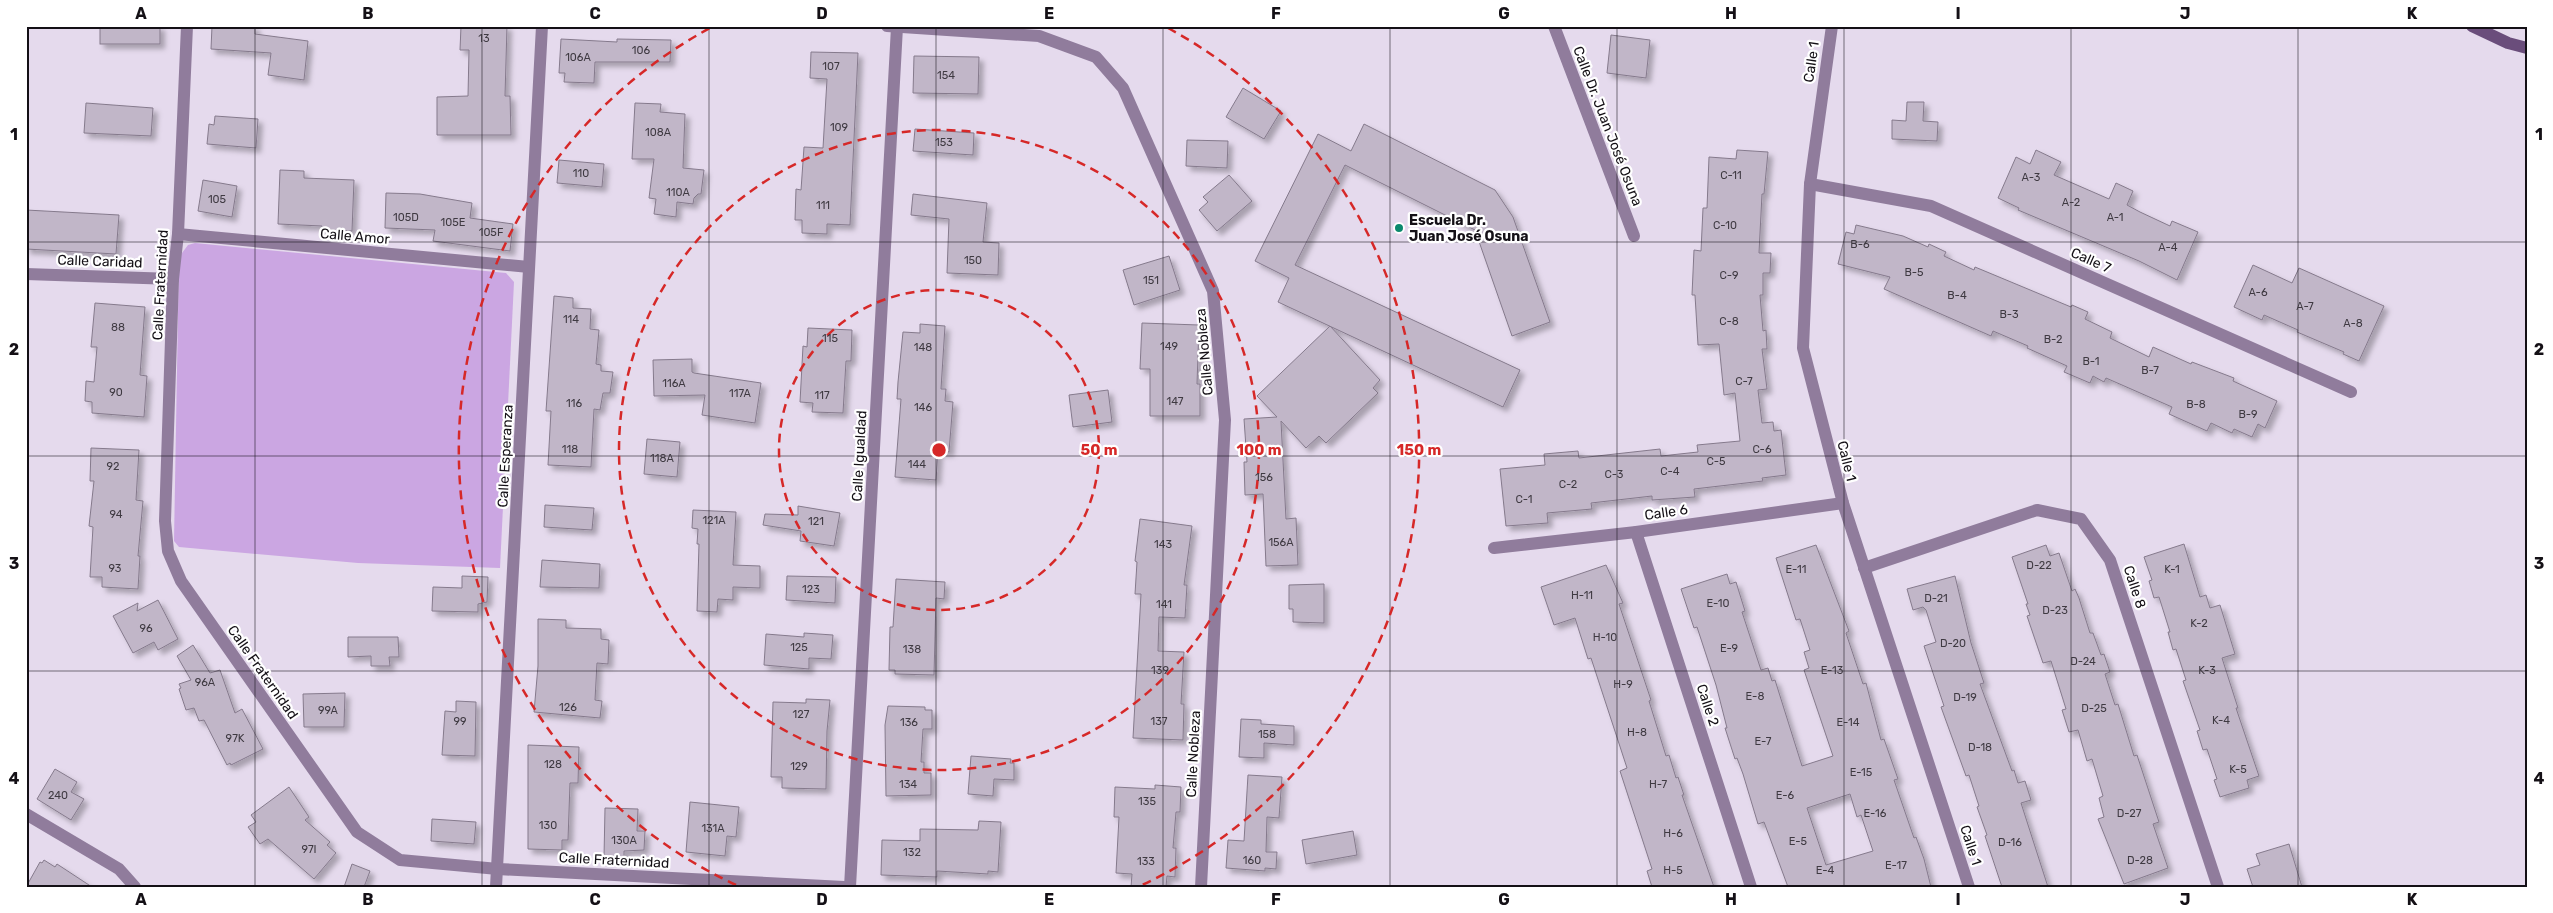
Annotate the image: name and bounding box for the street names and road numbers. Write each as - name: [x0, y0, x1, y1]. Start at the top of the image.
- street label: Calle 1: [1800, 41, 1823, 84]
- street label: Calle Dr. Juan José Osuna: [1569, 44, 1646, 208]
- street label: Calle Amor: [319, 225, 391, 248]
- street label: Calle Fraternidad: [149, 229, 172, 341]
- street label: Calle 7: [2068, 244, 2114, 277]
- street label: Calle Caridad: [57, 252, 143, 271]
- street label: Calle Nobleza: [1192, 308, 1217, 396]
- street label: Calle Esperanza: [494, 404, 517, 508]
- street label: Calle Igualdad: [849, 410, 870, 502]
- street label: Calle 1: [1833, 439, 1860, 483]
- street label: Calle 6: [1643, 501, 1689, 524]
- street label: Calle 8: [2120, 564, 2149, 611]
- street label: Calle Fraternidad: [224, 622, 301, 723]
- street label: Calle 2: [1693, 682, 1722, 728]
- street label: Calle Nobleza: [1183, 710, 1204, 798]
- street label: Calle 1: [1956, 823, 1985, 867]
- street label: Calle Fraternidad: [558, 849, 670, 872]

